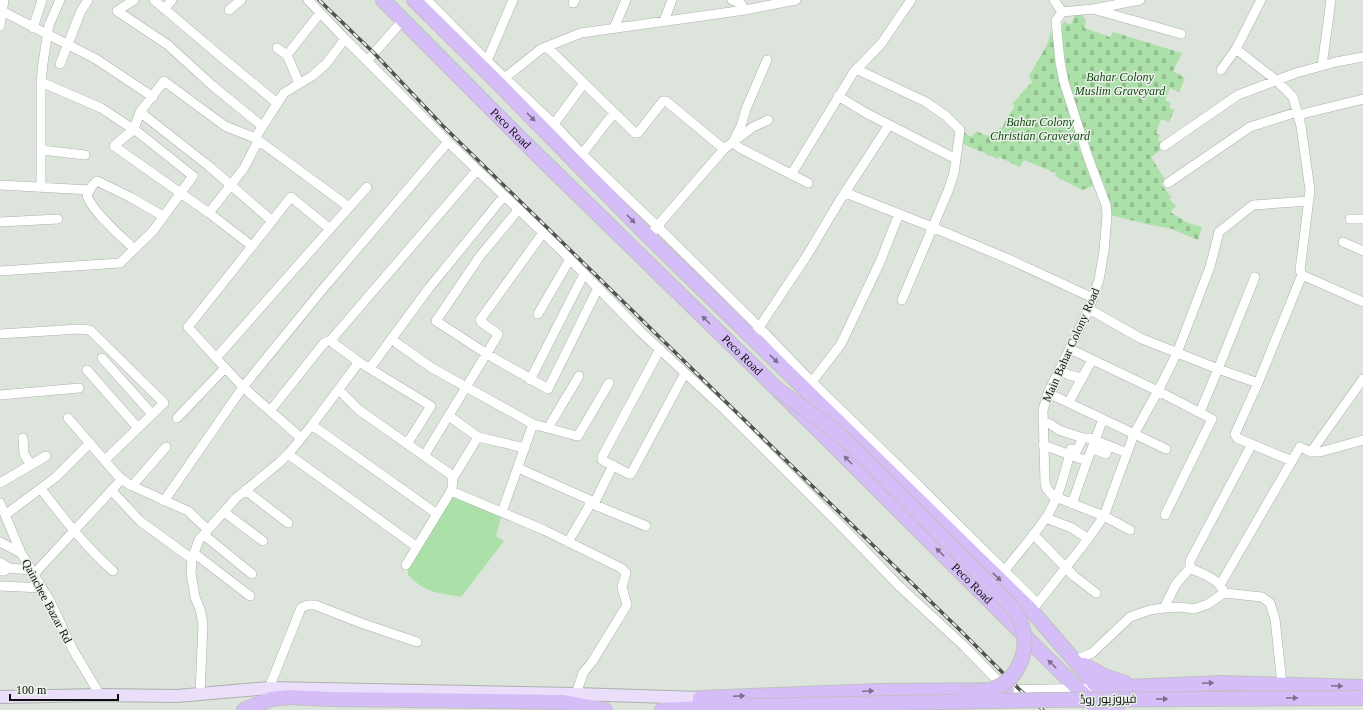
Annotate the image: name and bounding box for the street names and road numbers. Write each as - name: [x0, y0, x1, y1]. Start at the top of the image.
- street label: Peco Road: [487, 105, 534, 152]
- street label: Main Bahar Colony Road: [1039, 286, 1103, 404]
- street label: Peco Road: [719, 332, 766, 378]
- street label: Qainchee Bazar Rd: [19, 557, 75, 645]
- street label: Peco Road: [949, 560, 995, 607]
- street label: فیروزپور روڈ: [1079, 692, 1137, 708]

